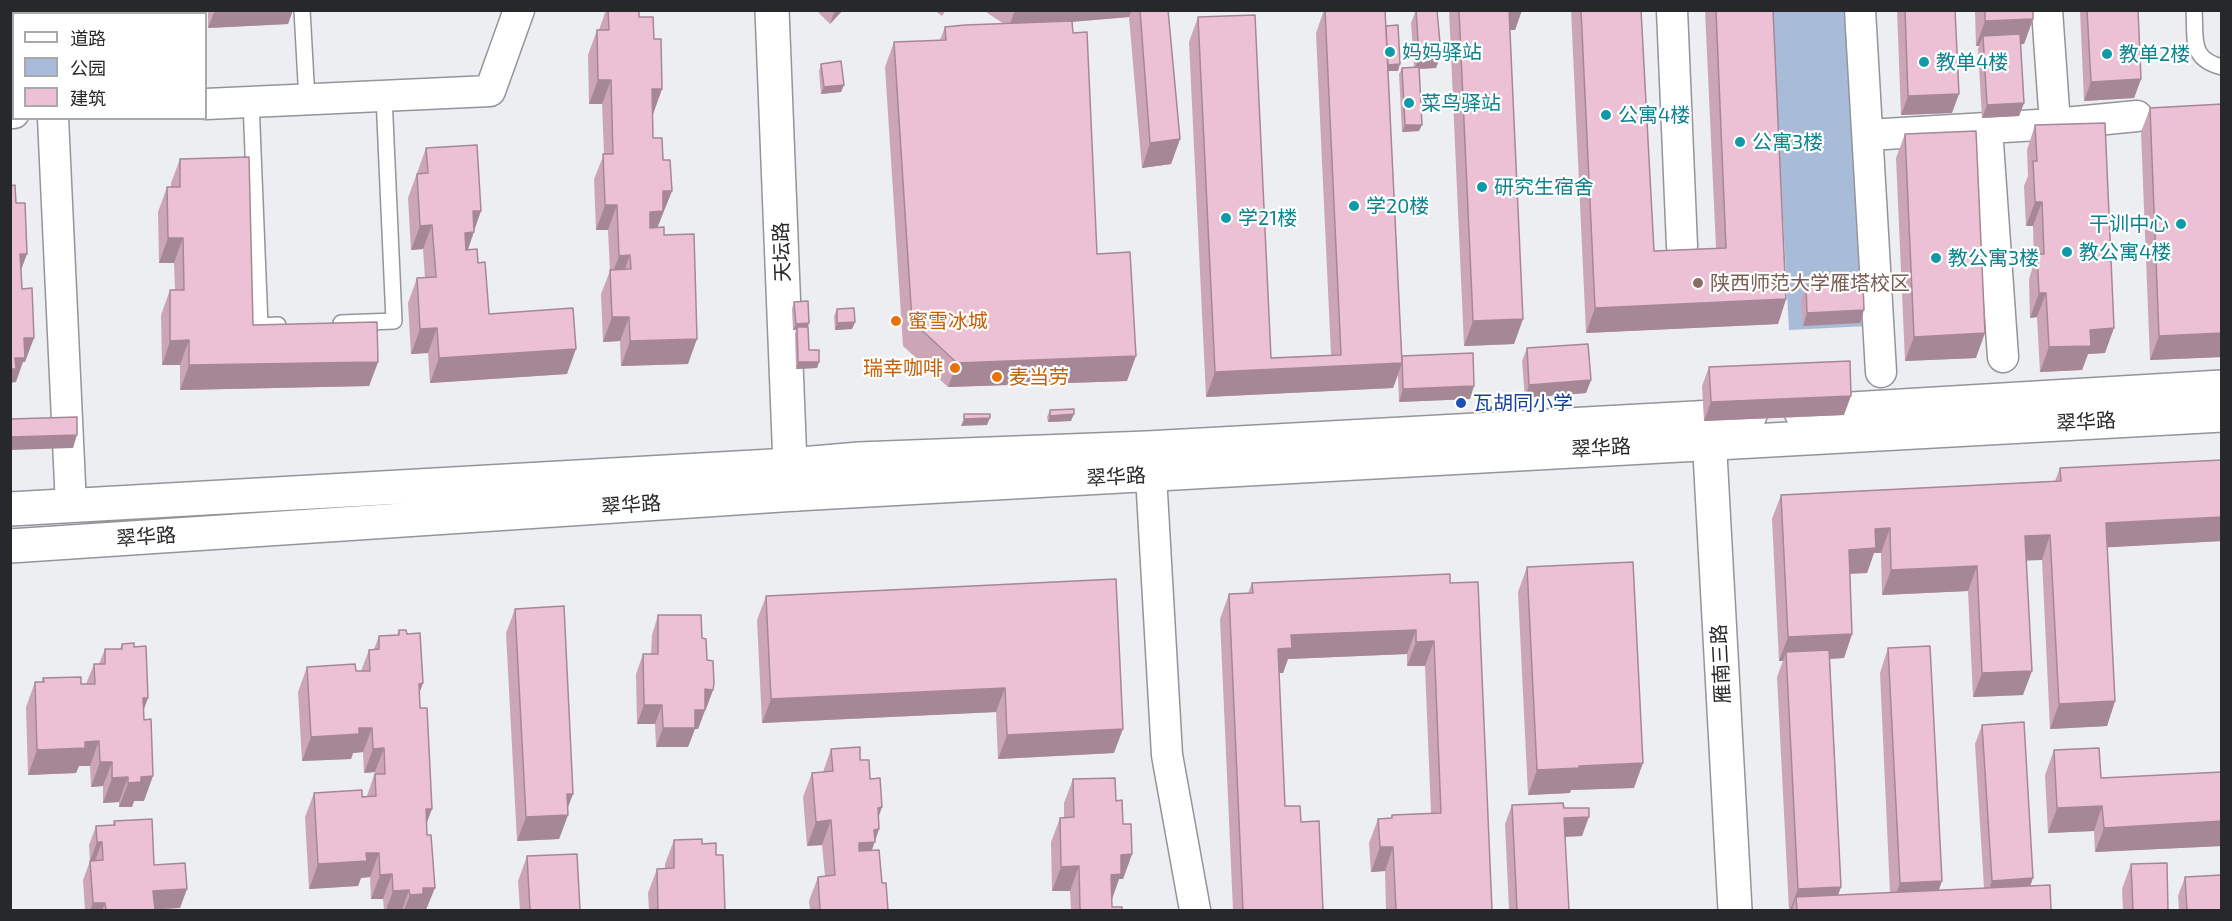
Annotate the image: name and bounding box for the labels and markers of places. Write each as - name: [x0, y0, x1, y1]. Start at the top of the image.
- place label: 妈妈驿站: [1402, 40, 1482, 64]
- place label: 教单2楼: [2119, 42, 2190, 66]
- marker: 妈妈驿站: [1383, 45, 1397, 59]
- marker: 教单2楼: [2100, 47, 2114, 61]
- place label: 教单4楼: [1936, 50, 2008, 74]
- marker: 教单4楼: [1917, 55, 1931, 69]
- place label: 菜鸟驿站: [1421, 91, 1501, 115]
- marker: 菜鸟驿站: [1402, 96, 1416, 110]
- place label: 公寓4楼: [1618, 103, 1690, 127]
- marker: 公寓4楼: [1599, 108, 1613, 122]
- place label: 公寓3楼: [1752, 130, 1823, 154]
- marker: 公寓3楼: [1733, 135, 1747, 149]
- place label: 研究生宿舍: [1494, 175, 1594, 199]
- marker: 研究生宿舍: [1475, 180, 1489, 194]
- place label: 学20楼: [1366, 194, 1429, 218]
- marker: 学20楼: [1347, 199, 1361, 213]
- place label: 学21楼: [1238, 206, 1297, 230]
- marker: 学21楼: [1219, 211, 1233, 225]
- place label: 干训中心: [2089, 212, 2169, 236]
- marker: 干训中心: [2174, 217, 2188, 231]
- place label: 教公寓4楼: [2079, 240, 2171, 264]
- marker: 教公寓4楼: [2060, 245, 2074, 259]
- place label: 教公寓3楼: [1948, 246, 2039, 270]
- marker: 教公寓3楼: [1929, 251, 1943, 265]
- place label: 陕西师范大学雁塔校区: [1710, 271, 1910, 295]
- marker: 陕西师范大学雁塔校区: [1691, 276, 1705, 290]
- place label: 蜜雪冰城: [908, 309, 988, 333]
- marker: 蜜雪冰城: [889, 314, 903, 328]
- place label: 瑞幸咖啡: [863, 356, 943, 380]
- marker: 瑞幸咖啡: [948, 361, 962, 375]
- place label: 麦当劳: [1009, 365, 1069, 389]
- marker: 麦当劳: [990, 370, 1004, 384]
- place label: 瓦胡同小学: [1473, 391, 1573, 415]
- marker: 瓦胡同小学: [1454, 396, 1468, 410]

